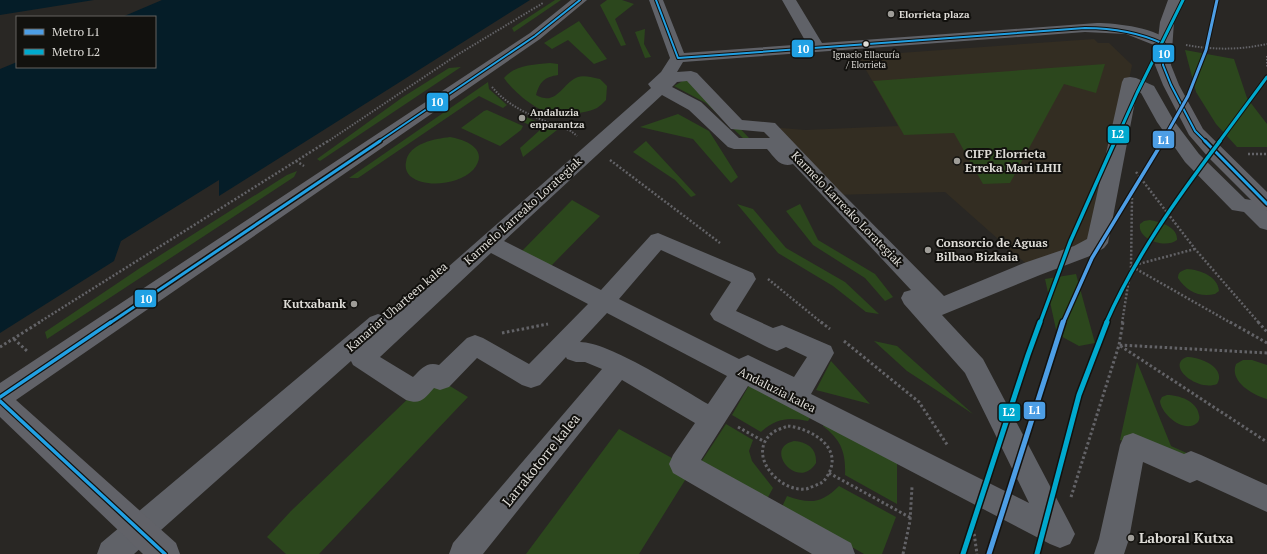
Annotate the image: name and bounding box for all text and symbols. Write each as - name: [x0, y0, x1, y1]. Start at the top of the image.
- place label: Elorrieta plaza: [899, 8, 970, 21]
- marker: Elorrieta plaza: [886, 9, 896, 19]
- legend: [16, 16, 156, 68]
- text: Metro L1: [52, 24, 100, 39]
- line badge: 10: [791, 39, 814, 58]
- marker: Ignacio Ellacuría / Elorrieta: [861, 39, 871, 49]
- text: 10: [797, 42, 809, 56]
- text: Metro L2: [52, 44, 100, 59]
- line badge: 10: [1152, 44, 1175, 63]
- text: 10: [1158, 47, 1170, 61]
- place label: Ignacio Ellacuría / Elorrieta: [832, 49, 900, 71]
- line badge: 10: [426, 92, 449, 112]
- text: 10: [431, 95, 443, 109]
- place label: Andaluzia enparantza: [530, 106, 585, 131]
- marker: Andaluzia enparantza: [517, 113, 527, 123]
- line badge: L2: [1107, 125, 1130, 144]
- text: L2: [1112, 127, 1124, 141]
- line badge: L1: [1152, 130, 1175, 149]
- text: L1: [1158, 133, 1170, 147]
- place label: CIFP Elorrieta Erreka Mari LHII: [965, 146, 1062, 175]
- street label: Karmelo Larreako Lorategiak: [788, 148, 907, 270]
- street label: Karmelo Larreako Lorategiak: [460, 153, 586, 268]
- marker: CIFP Elorrieta Erreka Mari LHII: [952, 156, 962, 166]
- place label: Consorcio de Aguas Bilbao Bizkaia: [936, 235, 1048, 264]
- marker: Consorcio de Aguas Bilbao Bizkaia: [923, 245, 933, 255]
- street label: Kanariar Uharteen kalea: [343, 259, 450, 355]
- line badge: 10: [134, 289, 157, 308]
- text: 10: [140, 292, 152, 306]
- place label: Kutxabank: [283, 296, 346, 311]
- marker: Kutxabank: [349, 299, 359, 309]
- street label: Andaluzia kalea: [736, 364, 818, 416]
- line badge: L1: [1023, 401, 1046, 420]
- line badge: L2: [998, 403, 1021, 422]
- text: L1: [1029, 403, 1041, 417]
- text: L2: [1003, 405, 1015, 419]
- street label: Larrakotorre kalea: [497, 409, 584, 510]
- place label: Laboral Kutxa: [1139, 528, 1234, 547]
- marker: Laboral Kutxa: [1126, 533, 1136, 543]

